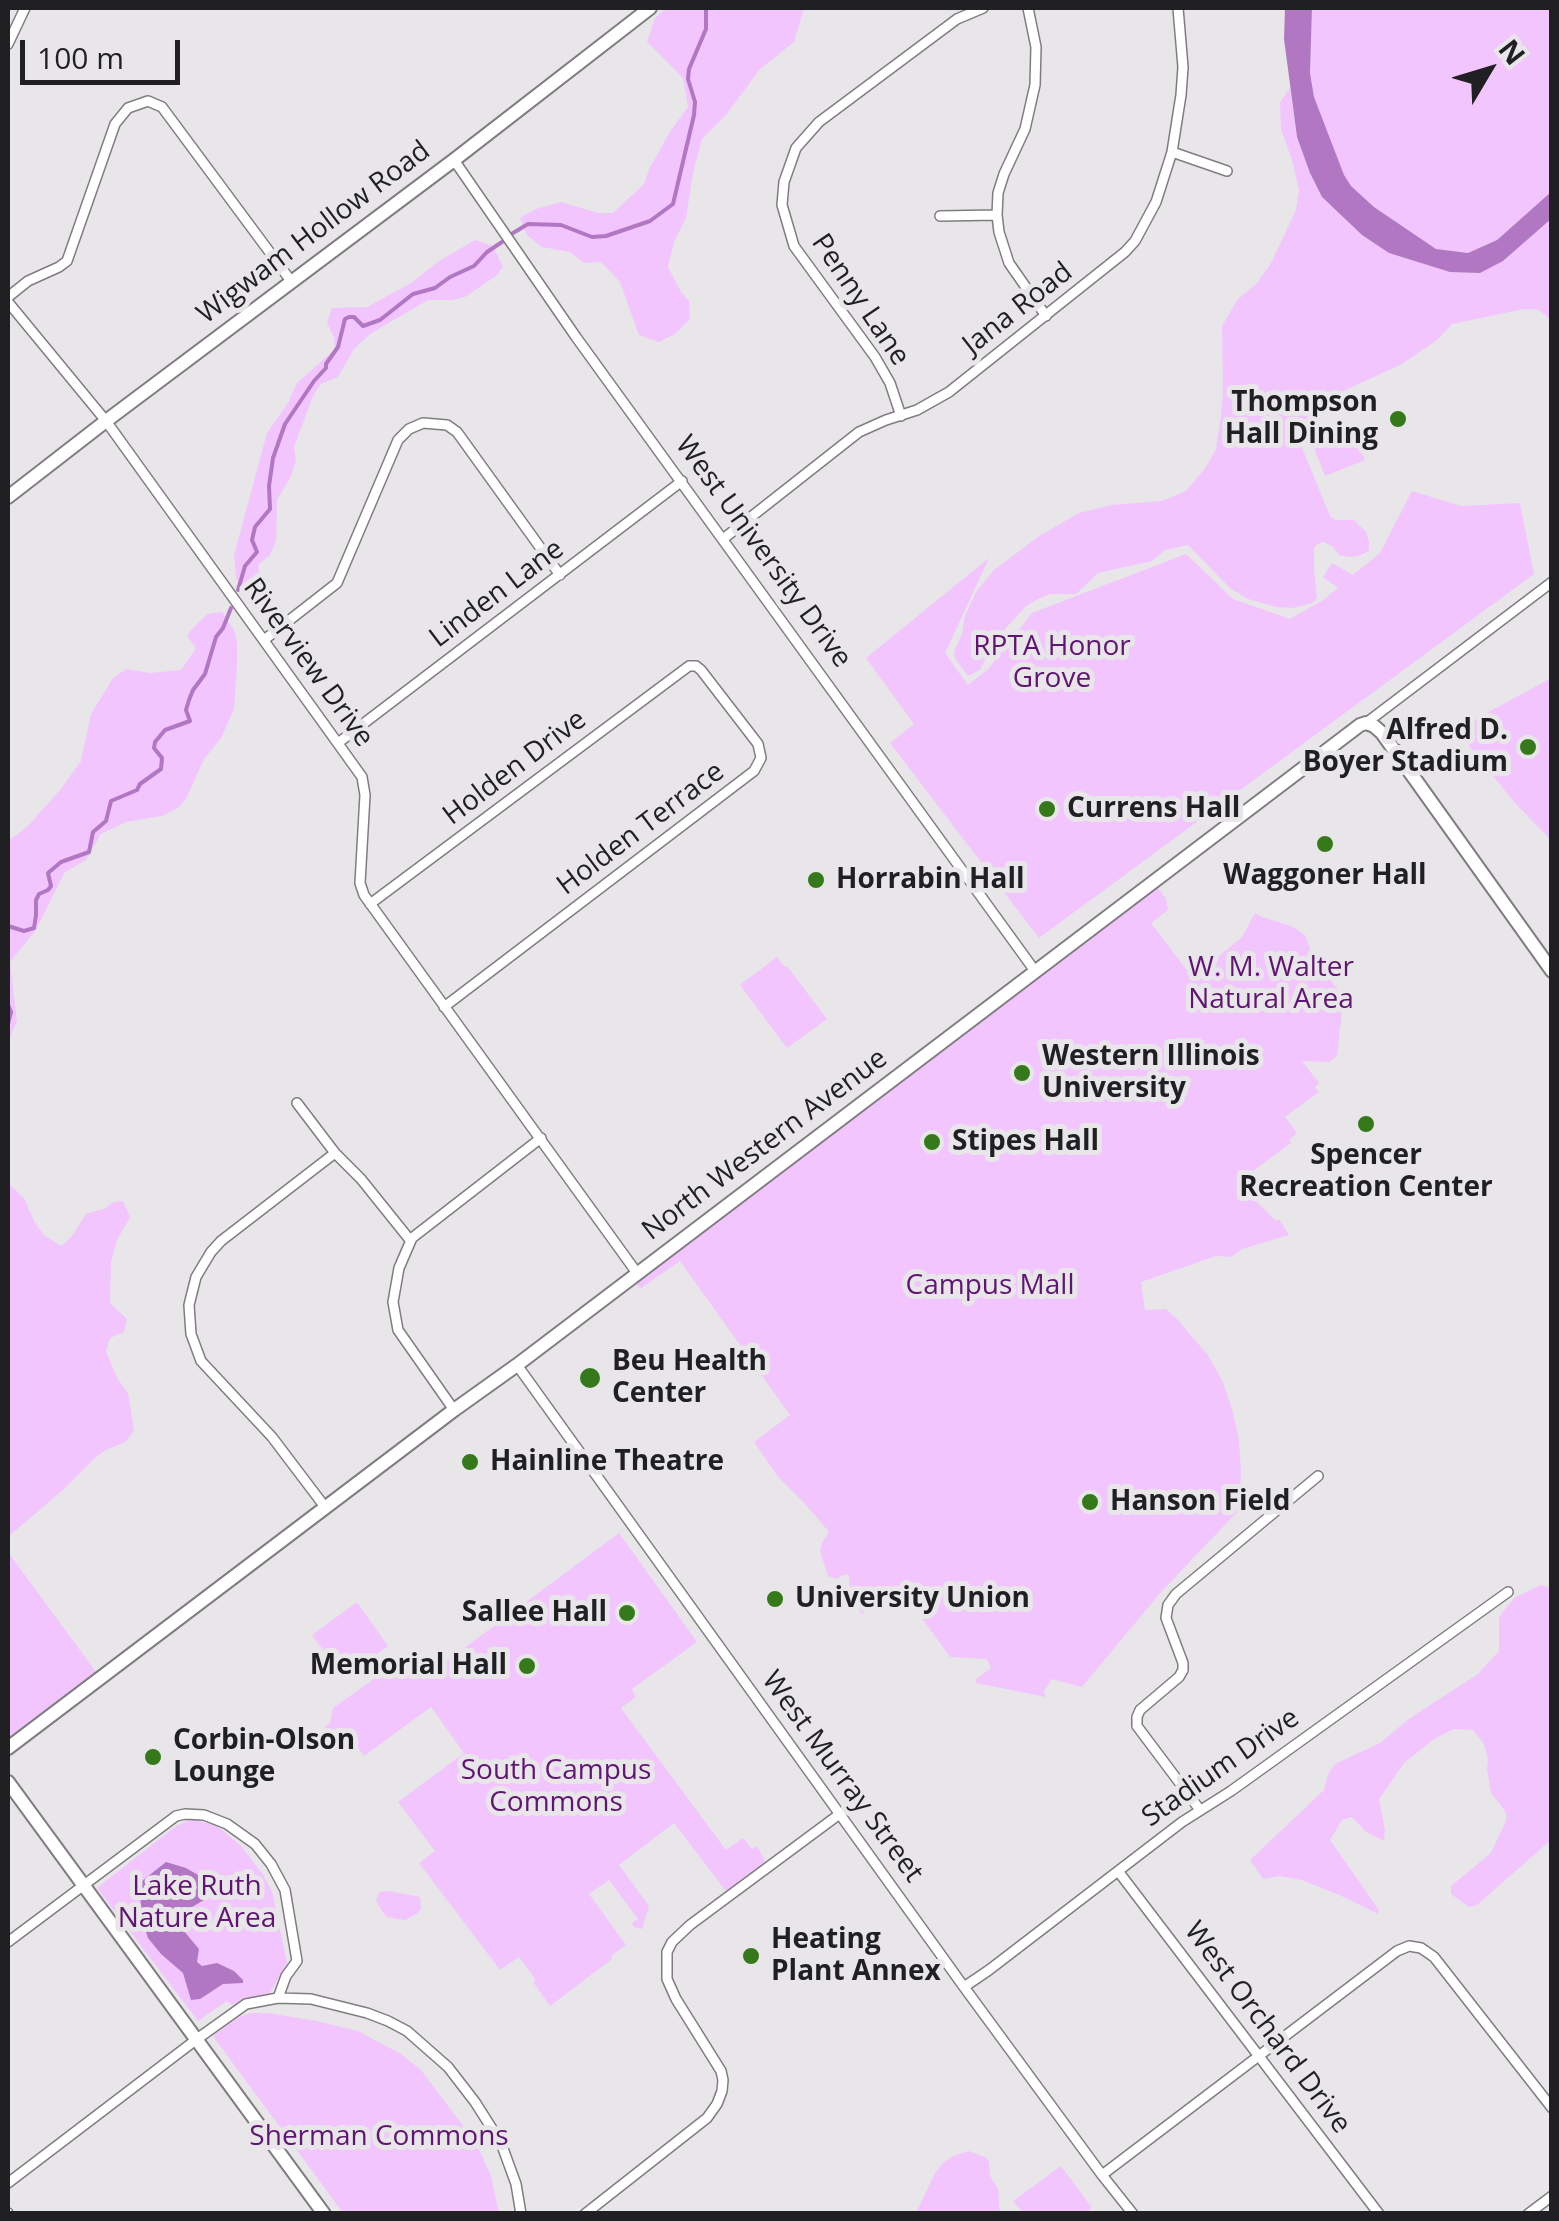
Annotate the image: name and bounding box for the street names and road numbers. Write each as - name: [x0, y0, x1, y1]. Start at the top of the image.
- street label: Wigwam Hollow Road: [191, 134, 437, 332]
- street label: Penny Lane: [804, 228, 916, 372]
- street label: Jana Road: [956, 256, 1080, 362]
- street label: West University Drive: [668, 430, 858, 674]
- street label: Linden Lane: [423, 533, 571, 655]
- street label: Riverview Drive: [236, 572, 380, 754]
- street label: Holden Drive: [437, 703, 593, 833]
- street label: Holden Terrace: [551, 755, 731, 903]
- street label: North Western Avenue: [636, 1042, 894, 1248]
- street label: West Murray Street: [754, 1665, 930, 1889]
- street label: Stadium Drive: [1136, 1701, 1306, 1835]
- street label: West Orchard Drive: [1177, 1916, 1357, 2140]

